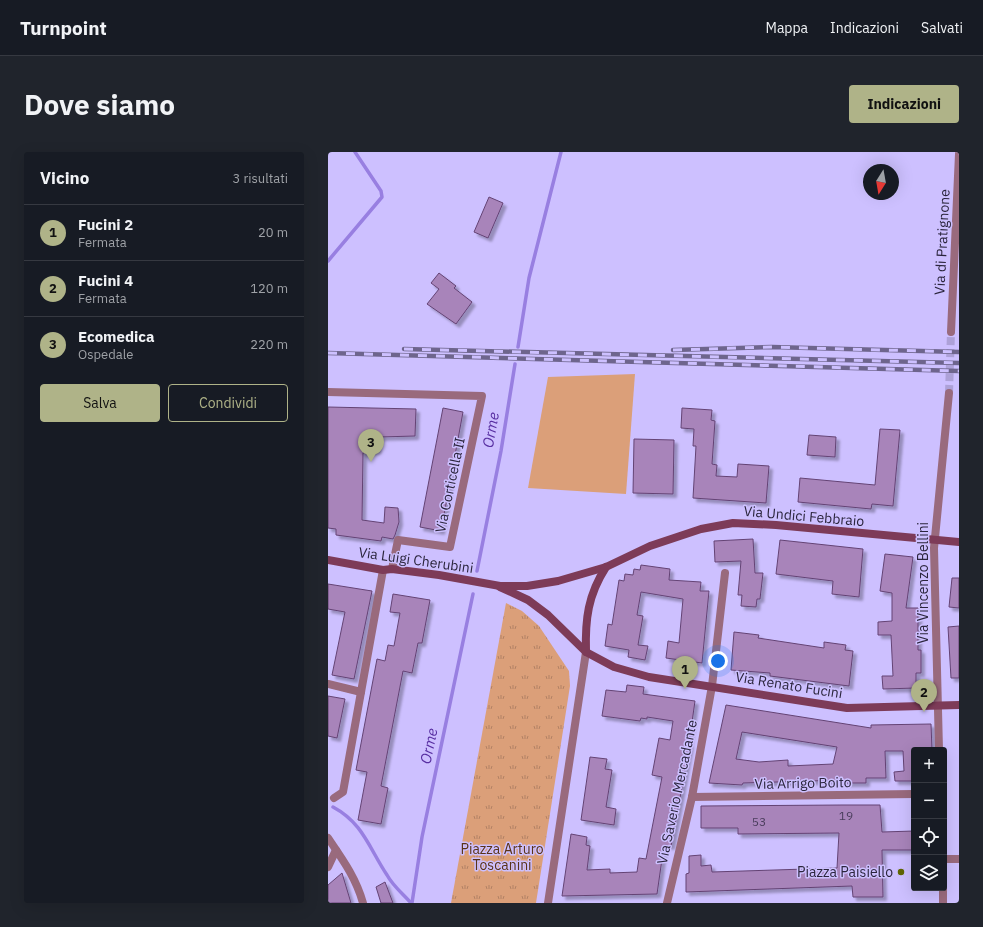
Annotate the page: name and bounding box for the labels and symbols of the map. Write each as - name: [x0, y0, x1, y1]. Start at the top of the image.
- north arrow: [863, 164, 899, 200]
- street label: Via di Pratignone: [930, 188, 954, 295]
- water label: Orme: [478, 410, 503, 449]
- pin: 3: [358, 429, 384, 462]
- street label: Via Corticella II: [431, 436, 469, 534]
- street label: Via Undici Febbraio: [743, 502, 865, 530]
- street label: Via Vincenzo Bellini: [914, 522, 932, 644]
- street label: Via Luigi Cherubini: [357, 543, 475, 577]
- your location: [708, 651, 728, 671]
- pin: 1: [672, 656, 698, 689]
- street label: Via Renato Fucini: [734, 668, 844, 702]
- pin: 2: [911, 679, 937, 712]
- street label: Via Saverio Mercadante: [653, 718, 701, 866]
- water label: Orme: [415, 726, 442, 765]
- street label: Via Arrigo Boito: [754, 773, 852, 793]
- house number: 19: [839, 808, 853, 823]
- house number: 53: [752, 814, 766, 829]
- park label: Piazza Arturo Toscanini: [460, 840, 544, 874]
- place label: Piazza Paisiello: [797, 863, 893, 881]
- marker: Piazza Paisiello: [896, 867, 906, 877]

